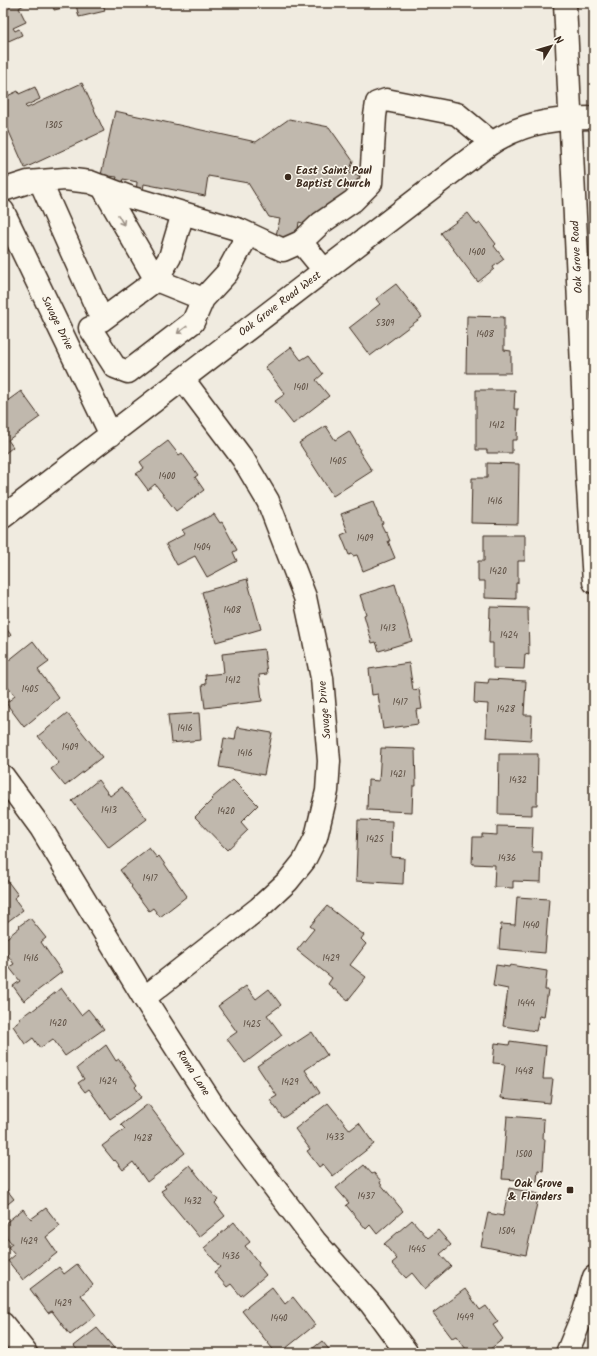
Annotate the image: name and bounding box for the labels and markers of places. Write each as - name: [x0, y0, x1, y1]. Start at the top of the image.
- place label: East Saint Paul Baptist Church: [296, 162, 372, 193]
- marker: East Saint Paul Baptist Church: [283, 172, 293, 182]
- place label: Oak Grove & Flanders: [508, 1175, 563, 1206]
- marker: Oak Grove & Flanders: [565, 1185, 575, 1195]

